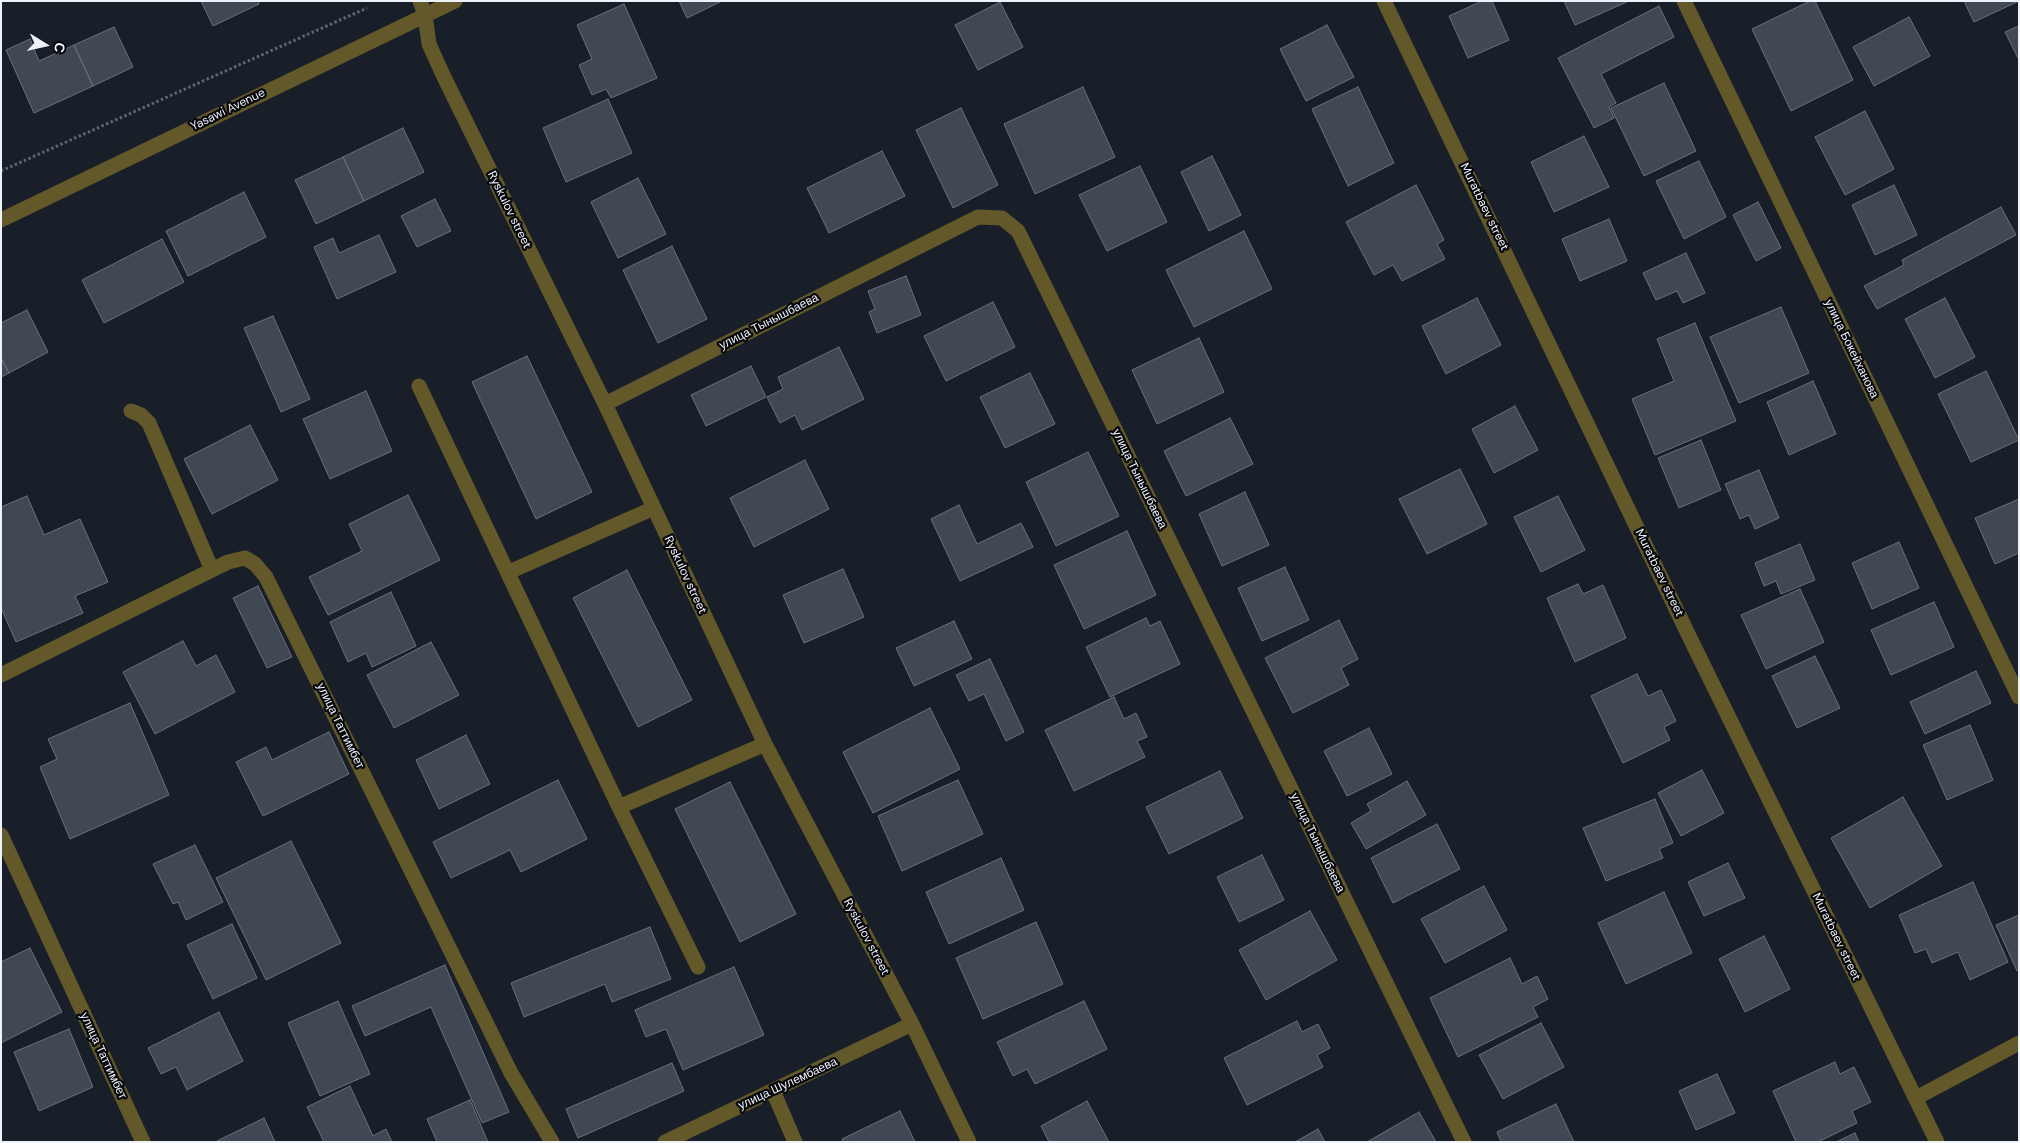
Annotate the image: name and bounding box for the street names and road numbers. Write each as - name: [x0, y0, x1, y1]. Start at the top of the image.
- street label: Yasawi Avenue: [188, 86, 268, 134]
- street label: Muratbaev street: [1457, 161, 1511, 253]
- street label: Ryskulov street: [484, 169, 534, 251]
- street label: улица Тынышбаева: [717, 291, 821, 353]
- street label: улица Бокейханова: [1821, 297, 1881, 401]
- street label: улица Тынышбаева: [1109, 427, 1169, 531]
- street label: Muratbaev street: [1632, 527, 1686, 619]
- street label: Ryskulov street: [661, 534, 709, 616]
- street label: улица Таттимбет: [313, 681, 367, 771]
- street label: улица Тынышбаева: [1287, 791, 1347, 895]
- street label: Muratbaev street: [1809, 891, 1863, 983]
- street label: Ryskulov street: [840, 896, 892, 978]
- street label: улица Таттимбет: [77, 1010, 129, 1102]
- street label: улица Шулембаева: [736, 1055, 840, 1113]

